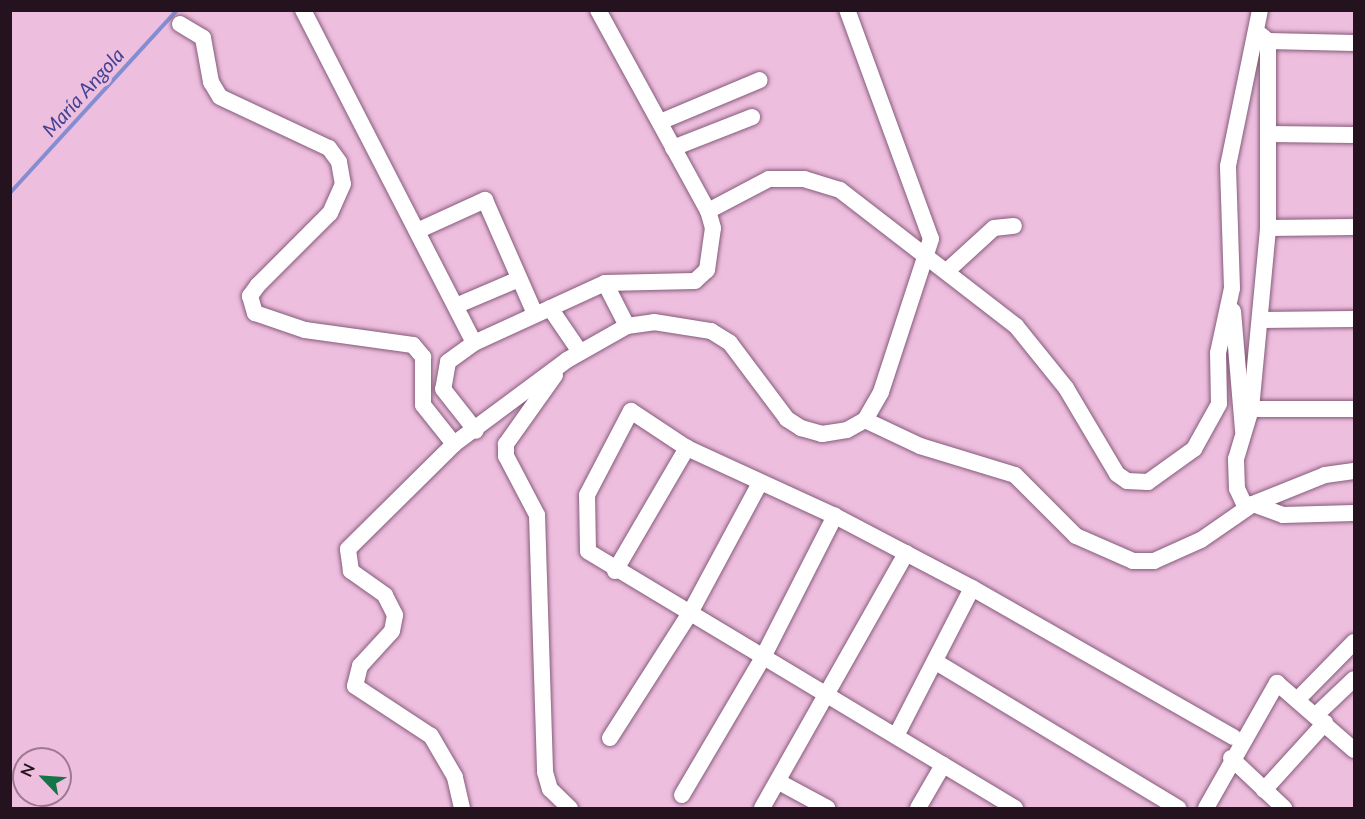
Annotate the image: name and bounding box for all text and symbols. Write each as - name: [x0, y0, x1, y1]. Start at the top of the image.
- water label: María Angola: [37, 43, 129, 141]
- north arrow: [12, 747, 72, 807]
- text: N: [16, 760, 38, 780]

